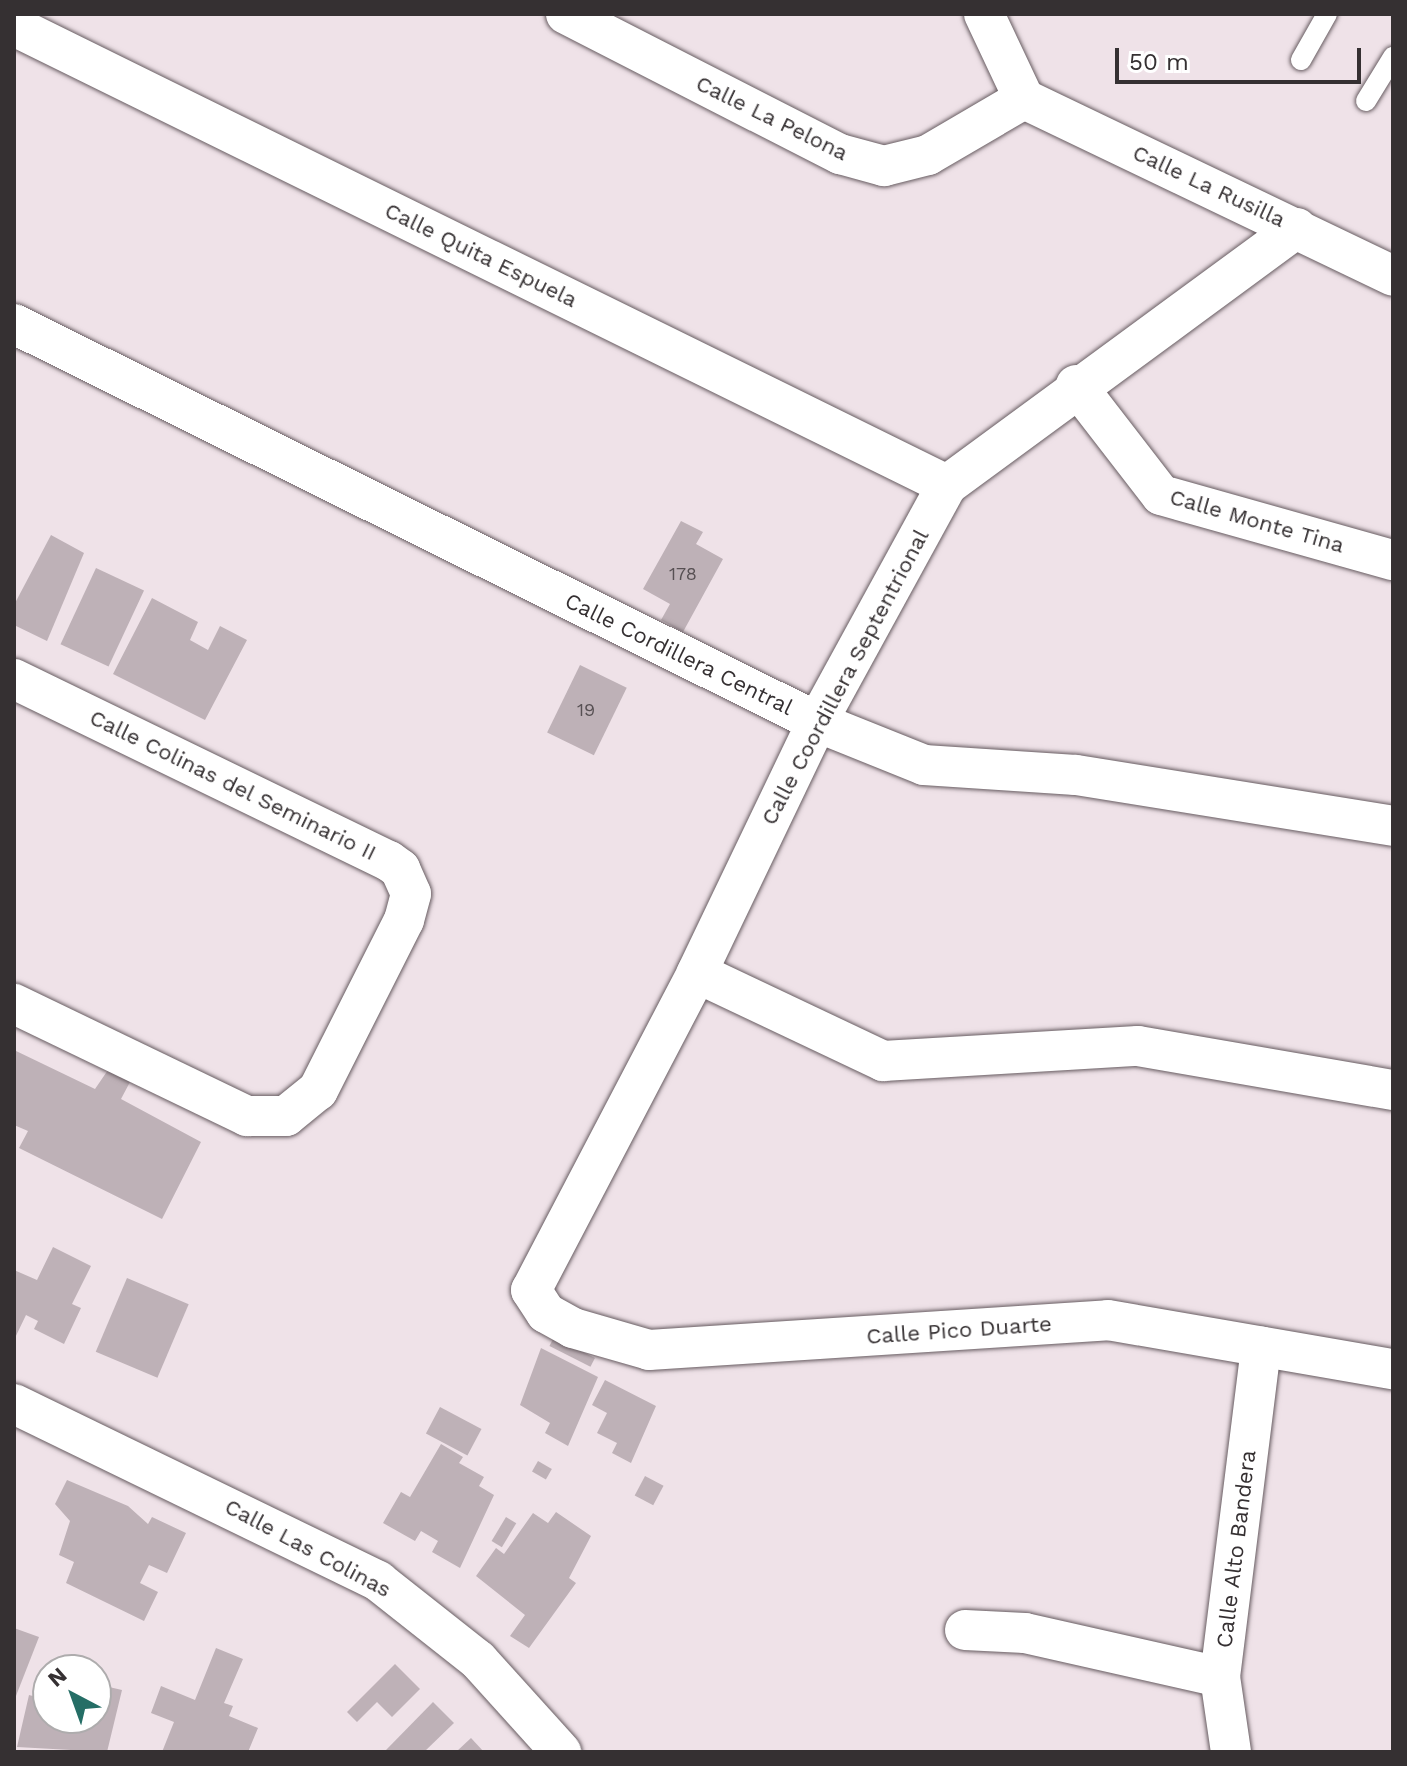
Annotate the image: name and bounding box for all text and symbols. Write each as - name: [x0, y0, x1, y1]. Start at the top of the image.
- scale bar: [1119, 32, 1365, 82]
- text: 50 m: [1129, 48, 1189, 76]
- street label: Calle La Pelona: [692, 70, 852, 166]
- street label: Calle La Rusilla: [1128, 139, 1290, 233]
- street label: Calle Quita Espuela: [380, 197, 582, 313]
- street label: Calle Monte Tina: [1166, 483, 1348, 559]
- street label: Calle Coordillera Septentrional: [756, 524, 934, 830]
- house number: 178: [669, 563, 697, 585]
- street label: Calle Cordillera Central: [560, 587, 798, 721]
- house number: 19: [577, 699, 595, 721]
- street label: Calle Colinas del Seminario II: [85, 704, 381, 866]
- street label: Calle Pico Duarte: [865, 1310, 1053, 1350]
- street label: Calle Alto Bandera: [1211, 1448, 1261, 1650]
- street label: Calle Las Colinas: [220, 1493, 396, 1603]
- north arrow: [32, 1654, 112, 1734]
- text: N: [43, 1662, 72, 1692]

